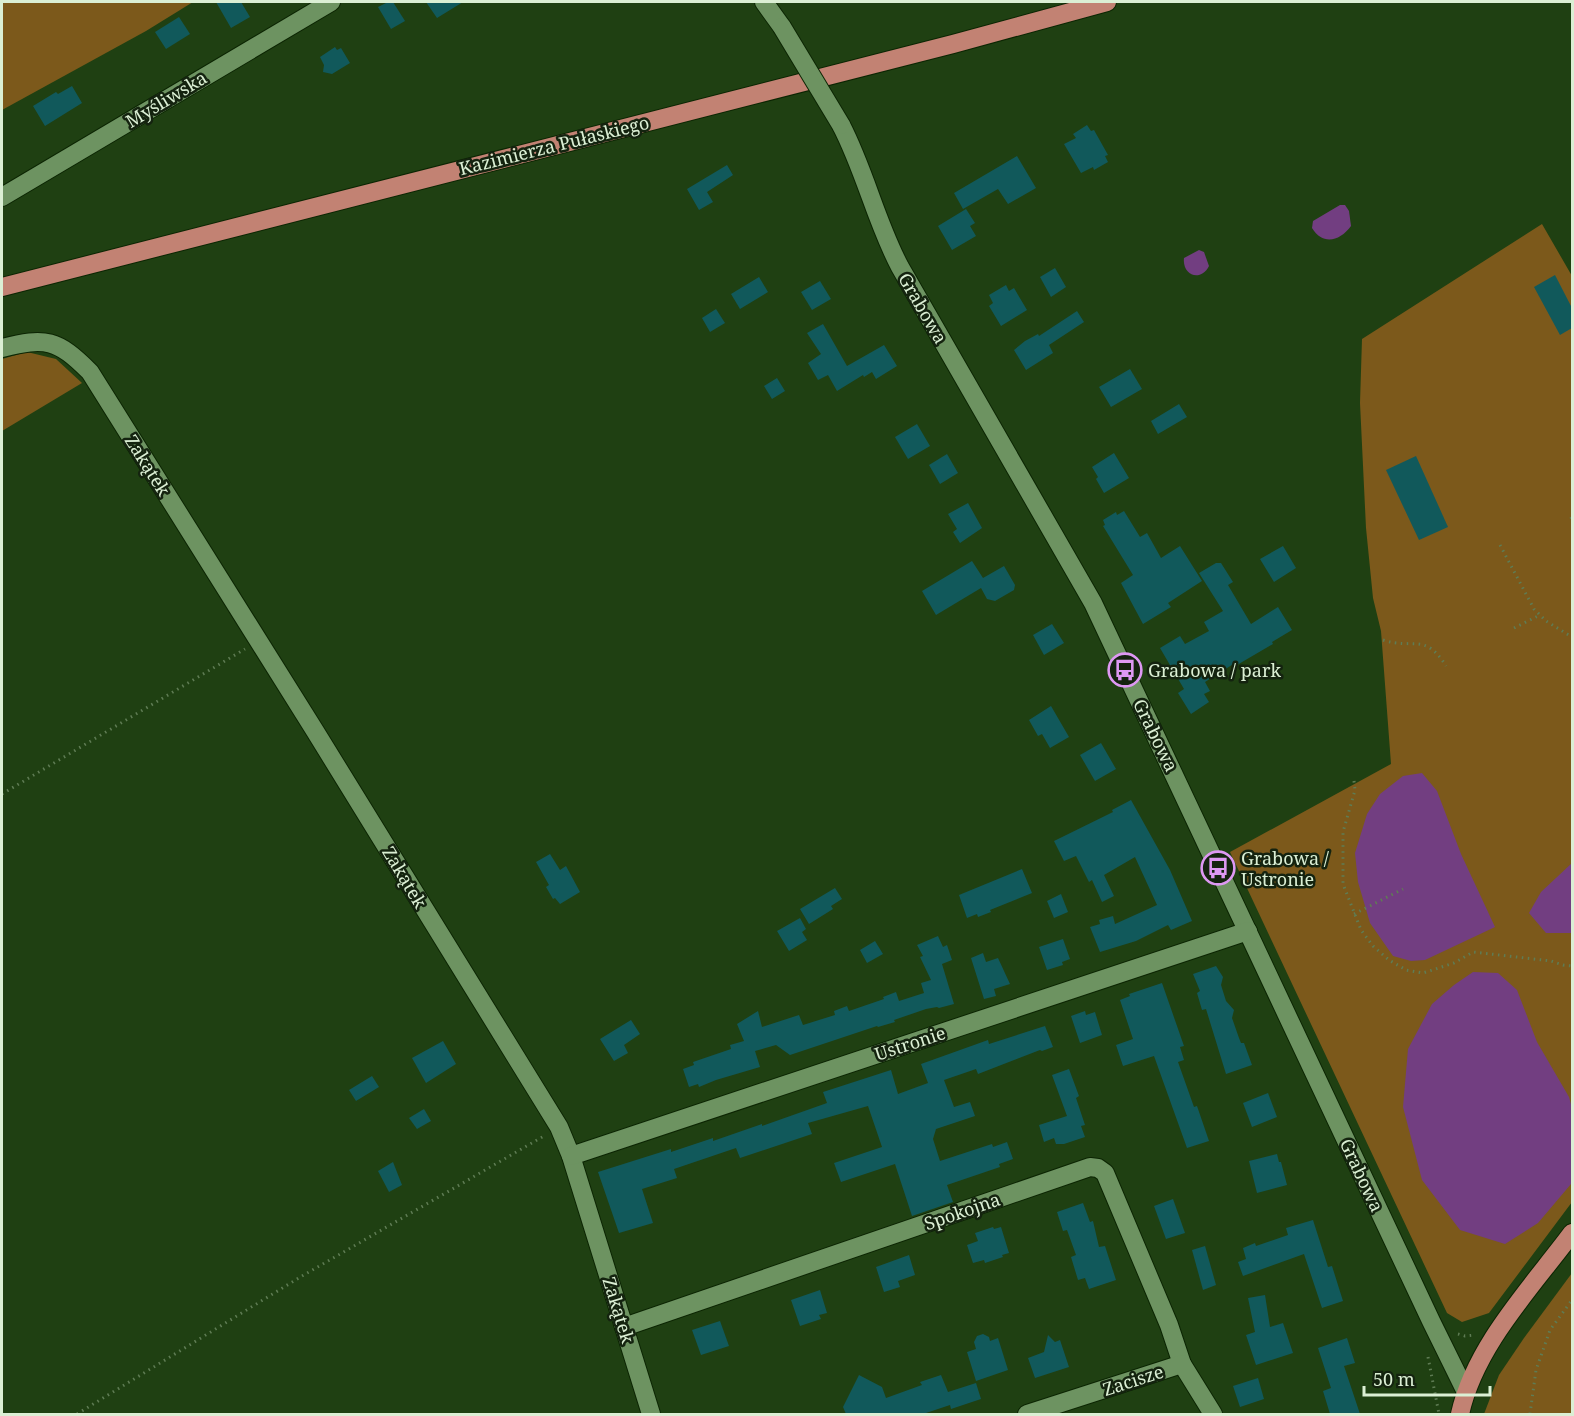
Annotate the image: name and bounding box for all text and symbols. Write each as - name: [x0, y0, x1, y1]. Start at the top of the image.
- street label: Myśliwska: [121, 65, 211, 133]
- street label: Kazimierza Pułaskiego: [457, 110, 651, 180]
- street label: Grabowa: [893, 268, 953, 348]
- street label: Zakątek: [120, 430, 176, 501]
- bus stop icon: Grabowa / park: [1107, 652, 1143, 688]
- place label: Grabowa / park: [1148, 658, 1281, 682]
- street label: Grabowa: [1128, 695, 1184, 775]
- street label: Zakątek: [377, 842, 433, 913]
- place label: Grabowa / Ustronie: [1241, 846, 1330, 891]
- bus stop icon: Grabowa / Ustronie: [1200, 850, 1236, 886]
- street label: Ustronie: [871, 1020, 949, 1066]
- street label: Grabowa: [1335, 1134, 1389, 1216]
- street label: Spokojna: [921, 1187, 1003, 1235]
- street label: Zakątek: [598, 1274, 641, 1346]
- street label: Zacisze: [1100, 1359, 1166, 1401]
- scale bar: [1364, 1359, 1490, 1397]
- text: 50 m: [1373, 1367, 1415, 1391]

